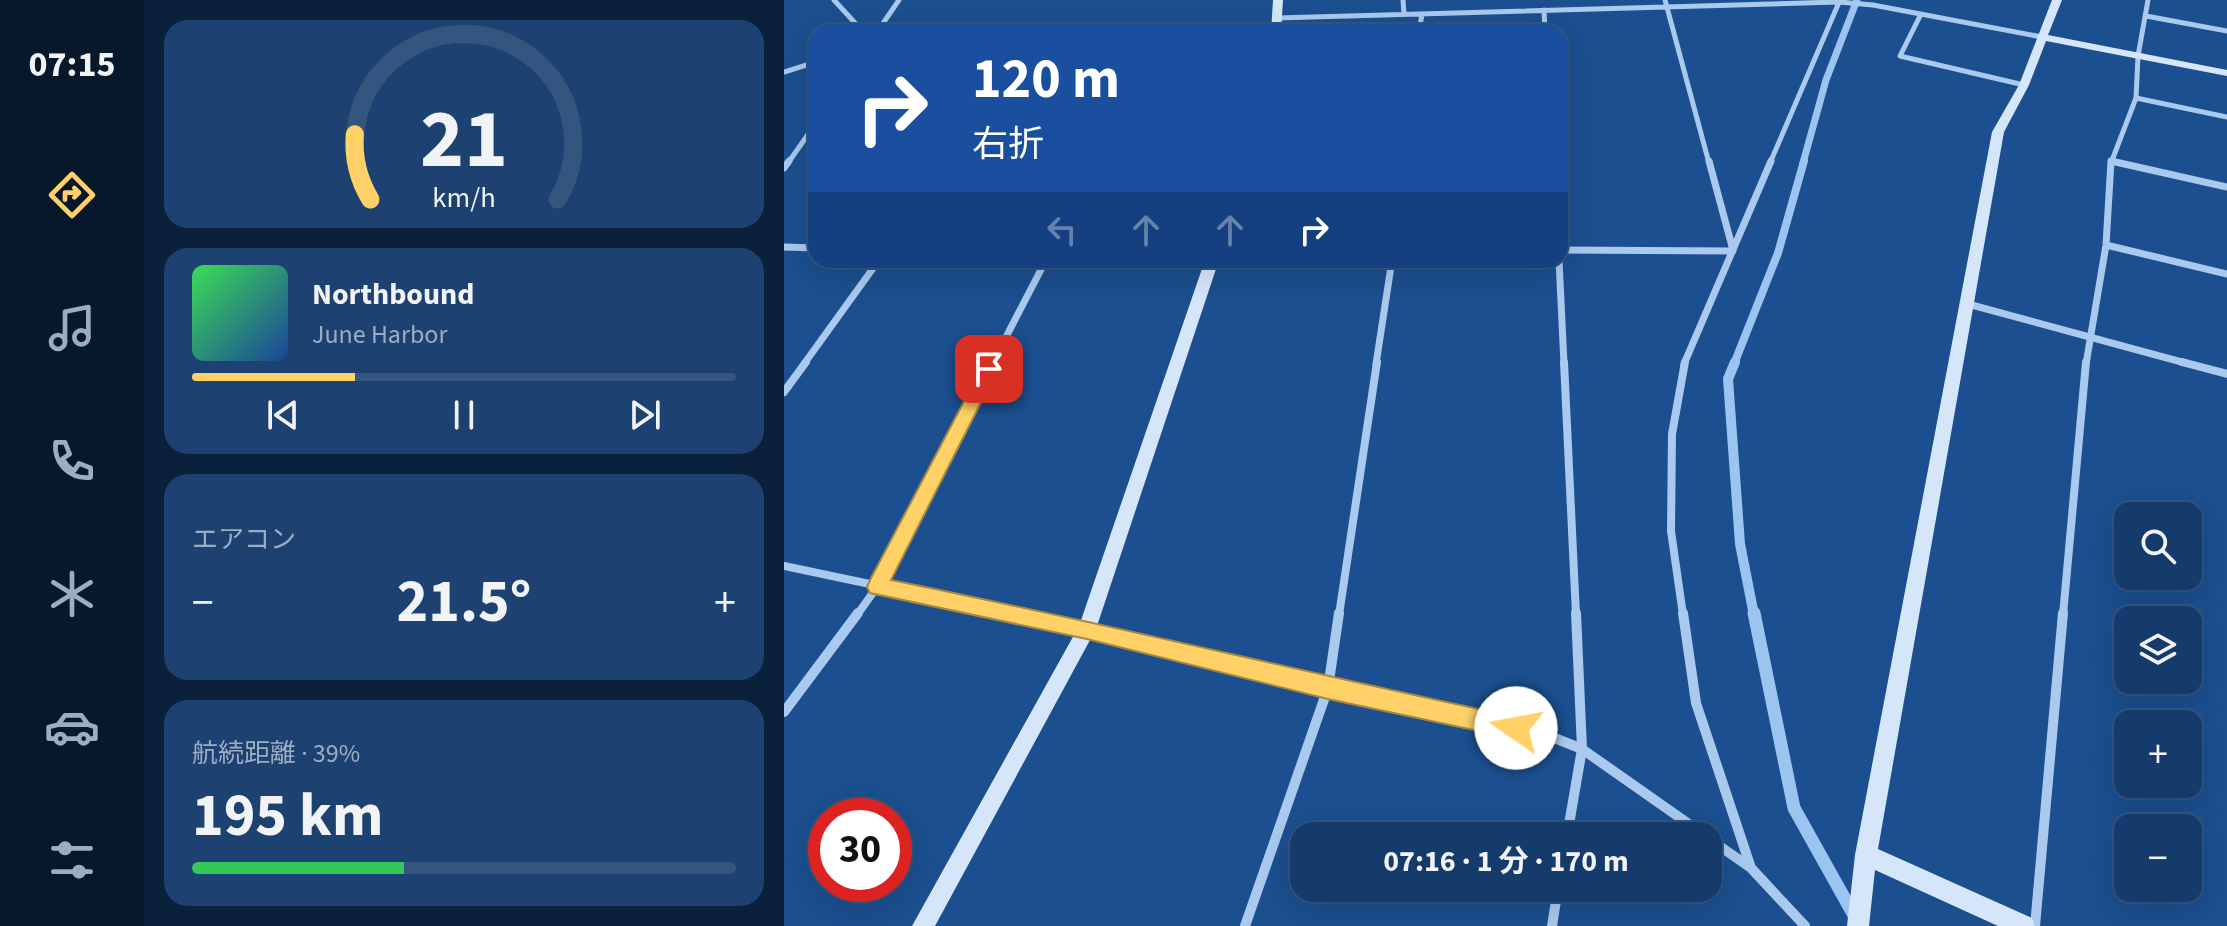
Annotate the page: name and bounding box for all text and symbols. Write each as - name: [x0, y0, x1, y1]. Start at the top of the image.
- text: 07:15: [29, 39, 115, 90]
- text: 120 m: [972, 40, 1120, 119]
- icon: right: [840, 56, 944, 160]
- text: 21: [420, 81, 508, 199]
- text: 右折: [972, 119, 1044, 170]
- icon: directions: [44, 167, 100, 223]
- text: km/h: [432, 178, 496, 218]
- icon: left: [1040, 208, 1084, 252]
- icon: ahead: [1124, 208, 1168, 252]
- icon: ahead: [1208, 208, 1252, 252]
- icon: right: [1292, 208, 1336, 252]
- text: Northbound: [312, 273, 474, 316]
- icon: music: [44, 300, 100, 356]
- text: June Harbor: [312, 316, 448, 353]
- pin: [955, 335, 1023, 403]
- icon: arrive: [967, 347, 1011, 391]
- icon: previous: [261, 393, 305, 437]
- icon: pause: [442, 393, 486, 437]
- icon: next: [623, 393, 667, 437]
- icon: phone: [44, 433, 100, 489]
- map controls: [2114, 502, 2202, 902]
- button: search: [2114, 502, 2202, 590]
- text: エアコン: [192, 521, 296, 558]
- text: 21.5°: [397, 560, 531, 645]
- icon: climate: [44, 566, 100, 622]
- text: −: [192, 572, 214, 635]
- text: +: [714, 572, 736, 635]
- button: layers: [2114, 606, 2202, 694]
- position arrow: [1474, 686, 1558, 770]
- icon: car: [44, 699, 100, 755]
- button: +: [2114, 710, 2202, 798]
- text: 航続距離 · 39%: [192, 735, 360, 772]
- text: 195 km: [192, 774, 383, 859]
- speed limit sign: 30: [808, 798, 912, 902]
- button: −: [2114, 814, 2202, 902]
- icon: filters: [44, 832, 100, 888]
- text: 07:16 · 1 分 · 170 m: [1383, 840, 1629, 883]

